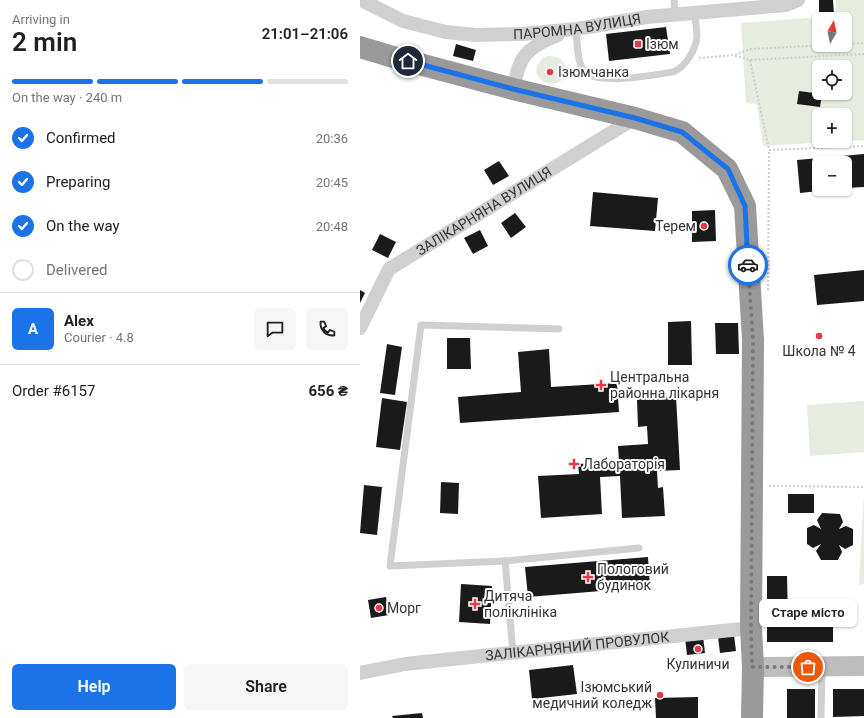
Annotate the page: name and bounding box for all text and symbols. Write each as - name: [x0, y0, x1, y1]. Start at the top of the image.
- street label: ПАРОМНА ВУЛИЦЯ: [513, 10, 642, 42]
- text: Arriving in: [12, 12, 70, 27]
- north arrow: [812, 12, 852, 52]
- map controls: [812, 12, 852, 196]
- text: 21:01–21:06: [262, 25, 348, 43]
- text: 2 min: [12, 27, 77, 57]
- place label: Ізюм: [646, 36, 679, 52]
- marker: Ізюм: [633, 39, 643, 49]
- pin: [391, 44, 425, 78]
- icon: home: [397, 50, 419, 72]
- button: locate: [812, 60, 852, 100]
- place label: Ізюмчанка: [558, 64, 629, 80]
- marker: Ізюмчанка: [545, 67, 555, 77]
- text: On the way · 240 m: [12, 90, 122, 105]
- button: +: [812, 108, 852, 148]
- icon: check: [12, 127, 34, 149]
- text: Confirmed: [46, 129, 116, 147]
- text: 20:36: [316, 131, 348, 146]
- button: −: [812, 156, 852, 196]
- street label: ЗАЛІКАРНЯНА ВУЛИЦЯ: [413, 163, 555, 258]
- icon: check: [12, 171, 34, 193]
- text: Preparing: [46, 173, 110, 191]
- text: 20:45: [316, 175, 348, 190]
- icon: check: [12, 215, 34, 237]
- text: On the way: [46, 217, 120, 235]
- place label: Терем: [655, 218, 696, 234]
- text: 20:48: [316, 219, 348, 234]
- marker: Терем: [699, 221, 709, 231]
- courier: [728, 245, 768, 285]
- icon: car: [737, 254, 759, 276]
- text: Delivered: [46, 261, 108, 279]
- button: chat: [254, 308, 296, 350]
- button: phone: [306, 308, 348, 350]
- text: Alex: [64, 312, 94, 330]
- text: A: [28, 320, 38, 338]
- text: Courier · 4.8: [64, 330, 134, 345]
- marker: Школа № 4: [814, 331, 824, 341]
- place label: Школа № 4: [782, 343, 856, 359]
- place label: Центральна районна лікарня: [610, 369, 719, 401]
- marker: Центральна районна лікарня: [595, 379, 607, 391]
- text: Order #6157: [12, 382, 95, 400]
- text: 656 ₴: [308, 382, 348, 400]
- place label: Лабораторія: [583, 456, 665, 472]
- marker: Лабораторія: [568, 458, 580, 470]
- place label: Пологовий будинок: [597, 561, 669, 593]
- marker: Пологовий будинок: [582, 571, 594, 583]
- place label: Дитяча поліклініка: [484, 588, 557, 620]
- marker: Дитяча поліклініка: [469, 598, 481, 610]
- callout: Старе місто: [759, 599, 857, 627]
- place label: Морг: [387, 600, 421, 616]
- marker: Морг: [374, 603, 384, 613]
- text: Старе місто: [771, 605, 845, 620]
- street label: ЗАЛІКАРНЯНИЙ ПРОВУЛОК: [484, 629, 670, 664]
- marker: Кулиничи: [693, 644, 703, 654]
- pin: [791, 650, 825, 684]
- place label: Кулиничи: [666, 656, 730, 672]
- icon: bag: [797, 656, 819, 678]
- button: Help: [12, 664, 176, 710]
- button: Share: [184, 664, 348, 710]
- place label: Ізюмський медичний коледж: [532, 679, 652, 711]
- marker: Ізюмський медичний коледж: [655, 690, 665, 700]

